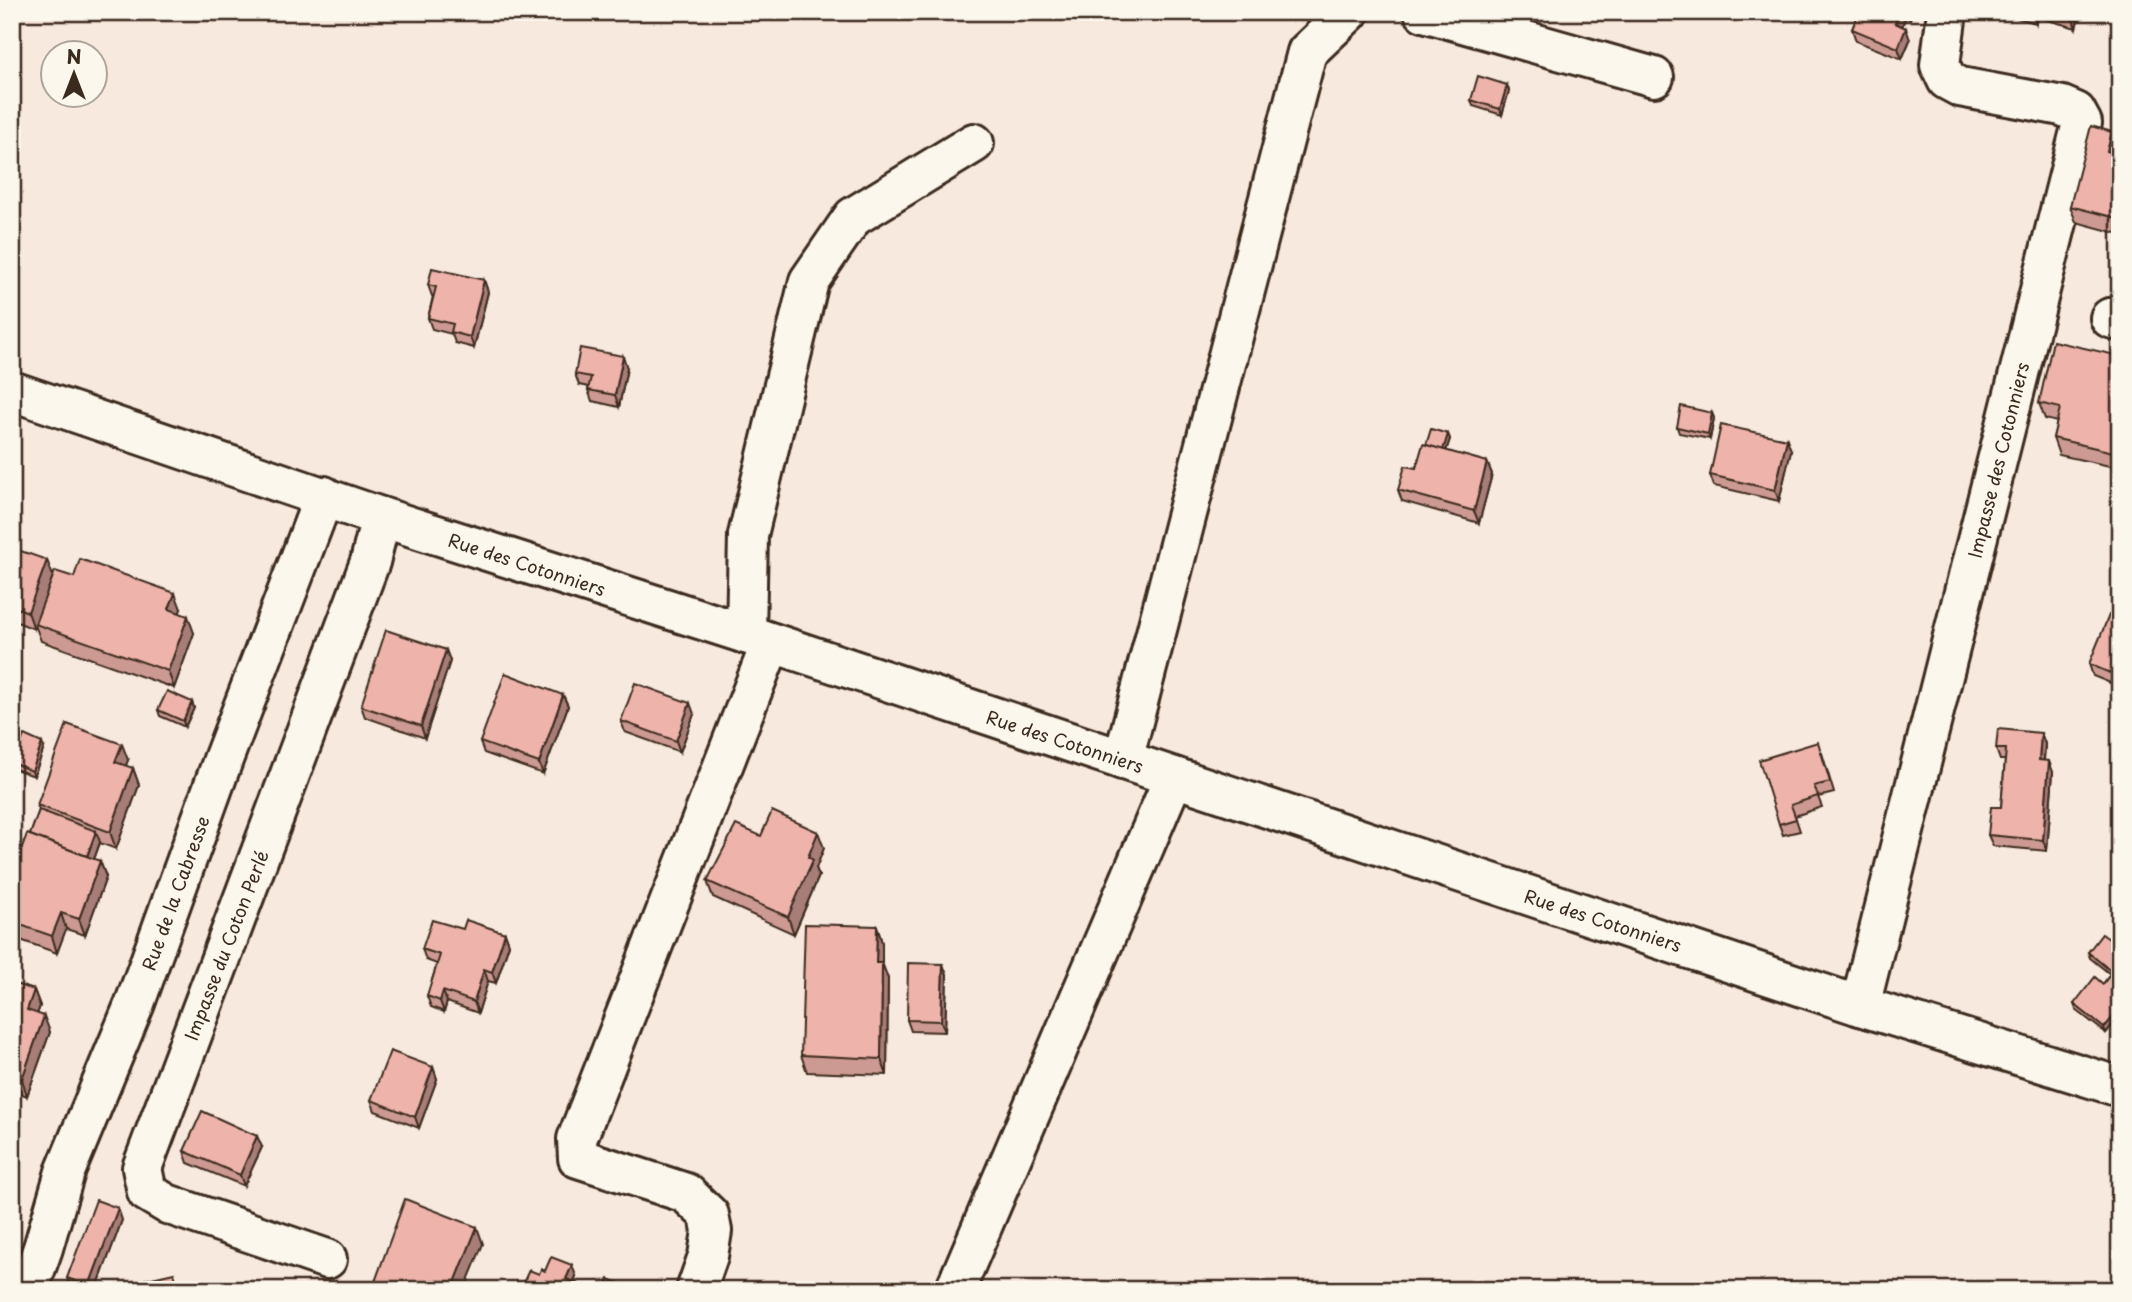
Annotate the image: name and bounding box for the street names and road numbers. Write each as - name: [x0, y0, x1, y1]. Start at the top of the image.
- street label: Impasse des Cotonniers: [1961, 359, 2035, 561]
- street label: Rue des Cotonniers: [445, 526, 609, 602]
- street label: Rue des Cotonniers: [983, 703, 1147, 779]
- street label: Rue de la Cabresse: [134, 812, 216, 974]
- street label: Impasse du Coton Perlé: [177, 846, 275, 1044]
- street label: Rue des Cotonniers: [1521, 882, 1685, 958]

